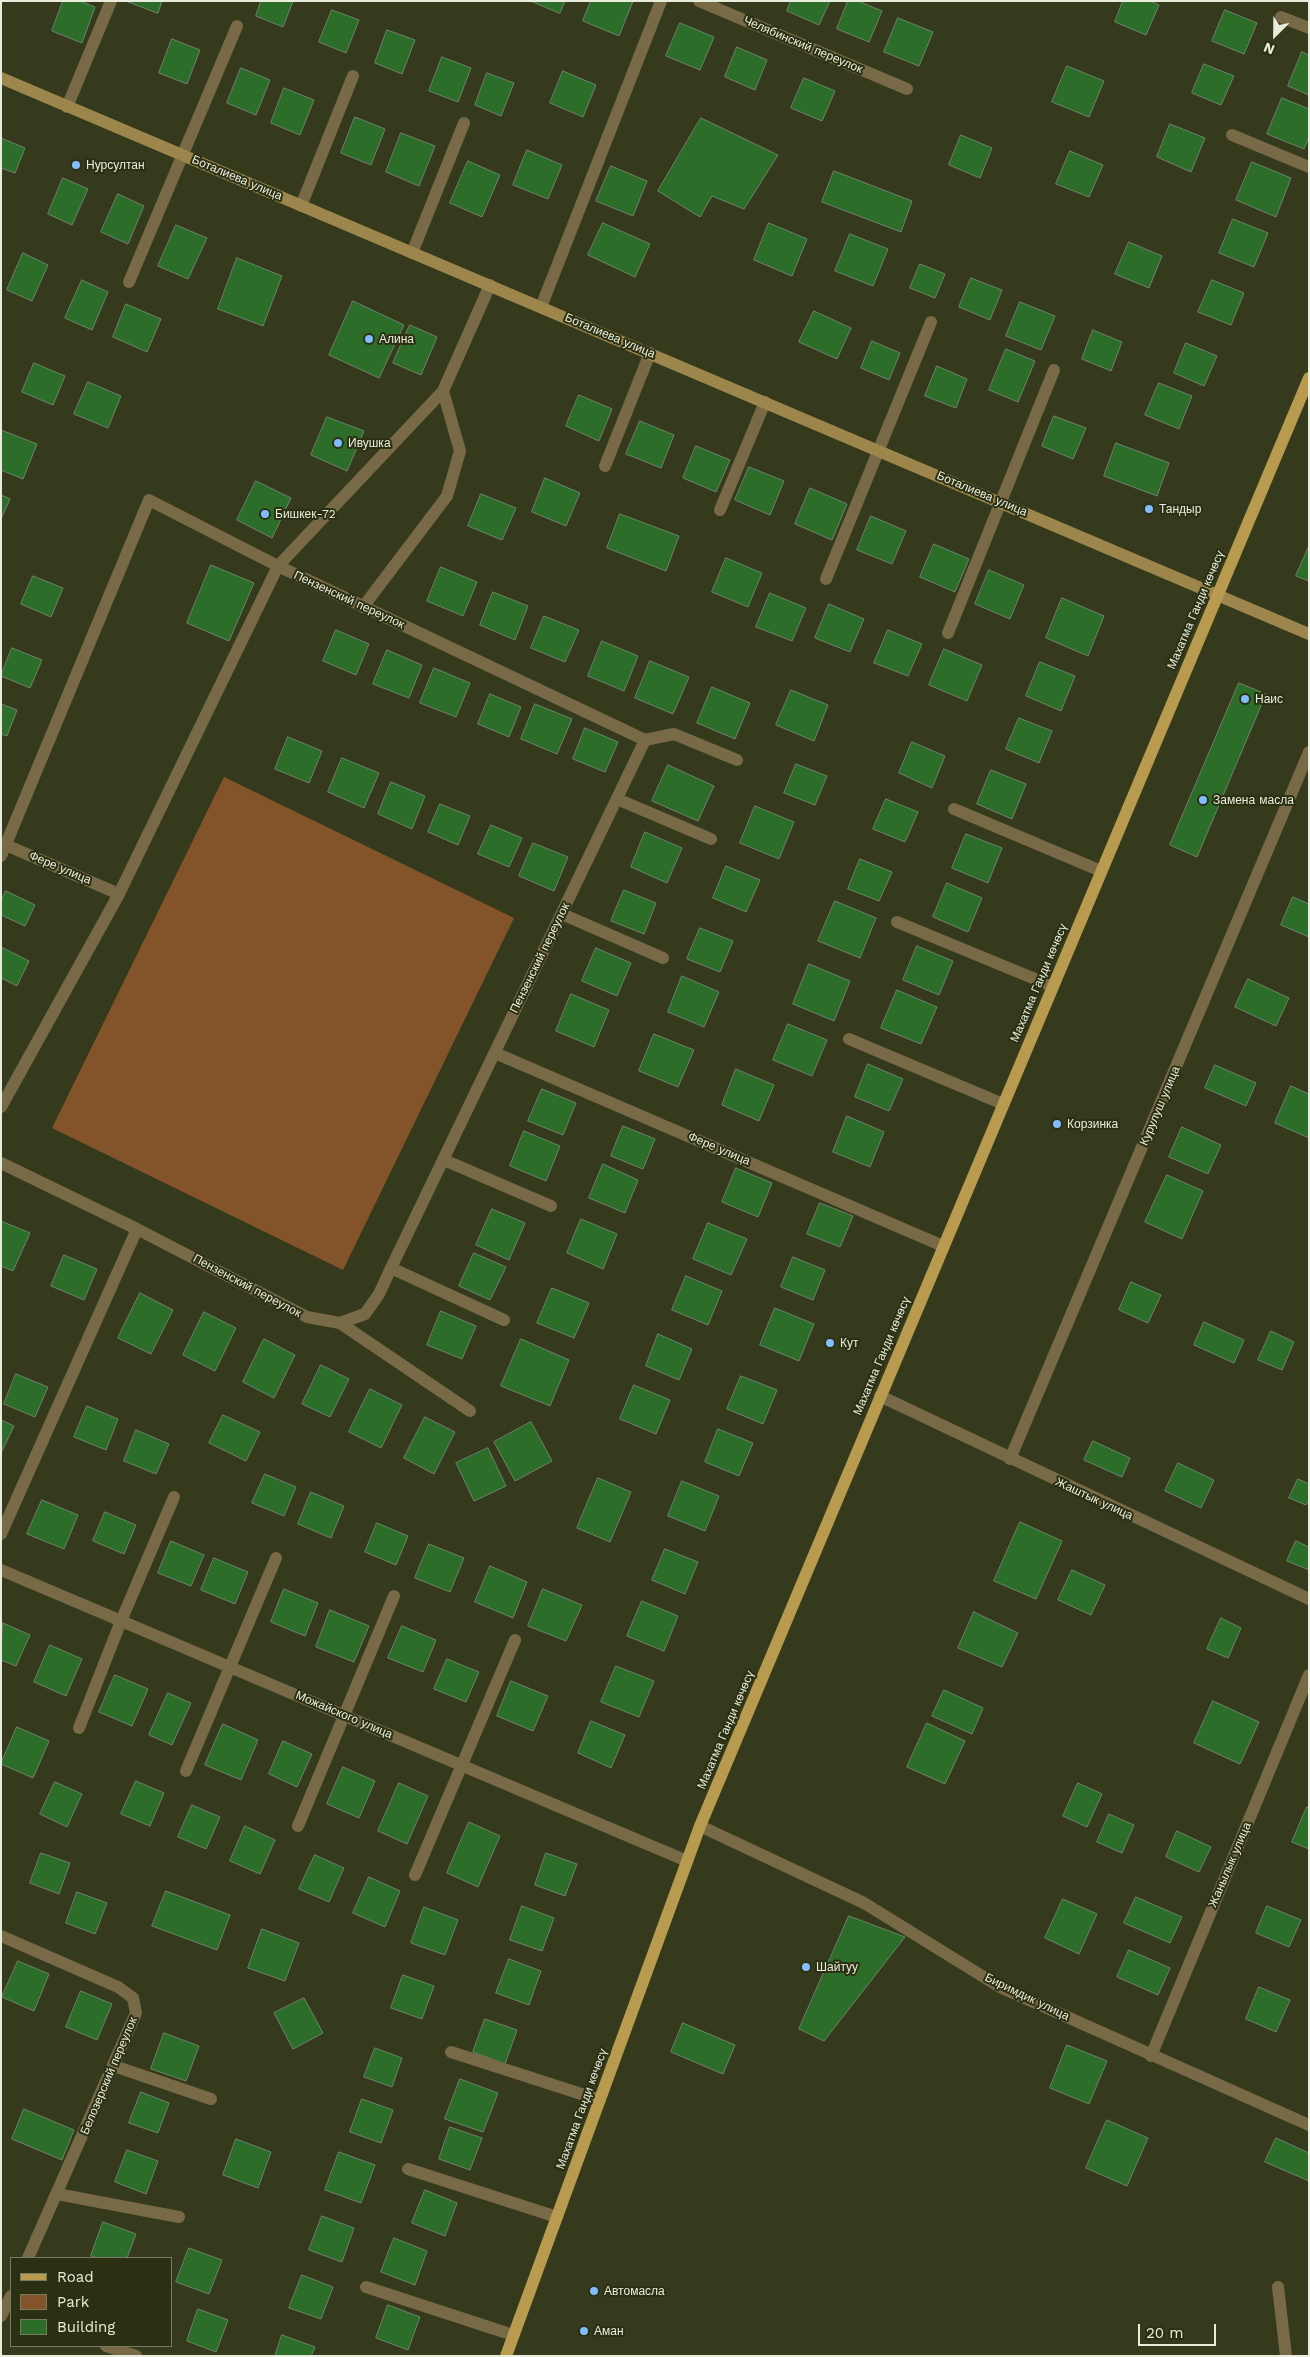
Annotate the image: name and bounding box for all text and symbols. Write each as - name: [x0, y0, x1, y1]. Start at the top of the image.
- north arrow: [1250, 10, 1300, 60]
- street label: Челябинский переулок: [741, 13, 865, 77]
- text: N: [1261, 39, 1277, 58]
- street label: Боталиева улица: [190, 152, 284, 204]
- place label: Нурсултан: [86, 158, 145, 172]
- marker: Нурсултан: [70, 159, 82, 171]
- street label: Боталиева улица: [563, 310, 657, 362]
- place label: Алина: [379, 332, 414, 346]
- marker: Алина: [363, 333, 375, 345]
- place label: Ивушка: [348, 436, 391, 450]
- marker: Ивушка: [332, 437, 344, 449]
- street label: Боталиева улица: [935, 468, 1029, 520]
- place label: Тандыр: [1159, 502, 1201, 516]
- marker: Тандыр: [1143, 503, 1155, 515]
- place label: Бишкек-72: [275, 507, 336, 521]
- marker: Бишкек-72: [259, 508, 271, 520]
- street label: Махатма Ганди көчөсү: [1164, 549, 1228, 671]
- street label: Пензенский переулок: [291, 568, 407, 632]
- place label: Наис: [1255, 692, 1283, 706]
- marker: Наис: [1239, 693, 1251, 705]
- place label: Замена масла: [1213, 793, 1294, 807]
- marker: Замена масла: [1197, 794, 1209, 806]
- street label: Фере улица: [27, 848, 93, 888]
- street label: Пензенский переулок: [507, 901, 573, 1015]
- street label: Махатма Ганди көчөсү: [1007, 922, 1071, 1044]
- street label: Курулуш улица: [1137, 1064, 1183, 1148]
- place label: Корзинка: [1067, 1117, 1118, 1131]
- marker: Корзинка: [1051, 1118, 1063, 1130]
- street label: Фере улица: [686, 1129, 752, 1169]
- street label: Пензенский переулок: [190, 1251, 304, 1321]
- street label: Махатма Ганди көчөсү: [850, 1295, 914, 1417]
- place label: Кут: [840, 1336, 858, 1350]
- marker: Кут: [824, 1337, 836, 1349]
- street label: Жаштык улица: [1053, 1475, 1135, 1523]
- street label: Махатма Ганди көчөсү: [694, 1669, 758, 1791]
- street label: Можайского улица: [293, 1688, 395, 1742]
- street label: Жанылык улица: [1206, 1820, 1254, 1910]
- place label: Шайтуу: [816, 1960, 858, 1974]
- marker: Шайтуу: [800, 1961, 812, 1973]
- street label: Биримдик улица: [982, 1970, 1072, 2024]
- street label: Белозерский переулок: [78, 2015, 140, 2137]
- street label: Махатма Ганди көчөсү: [553, 2047, 611, 2171]
- legend: [10, 2257, 172, 2347]
- text: Road: [57, 2268, 94, 2286]
- place label: Автомасла: [604, 2284, 665, 2298]
- marker: Автомасла: [588, 2285, 600, 2297]
- text: Park: [57, 2293, 89, 2311]
- scale bar: [1140, 2314, 1218, 2346]
- text: Building: [57, 2318, 115, 2336]
- place label: Аман: [594, 2324, 624, 2338]
- text: 20 m: [1146, 2324, 1184, 2342]
- marker: Аман: [578, 2325, 590, 2337]

